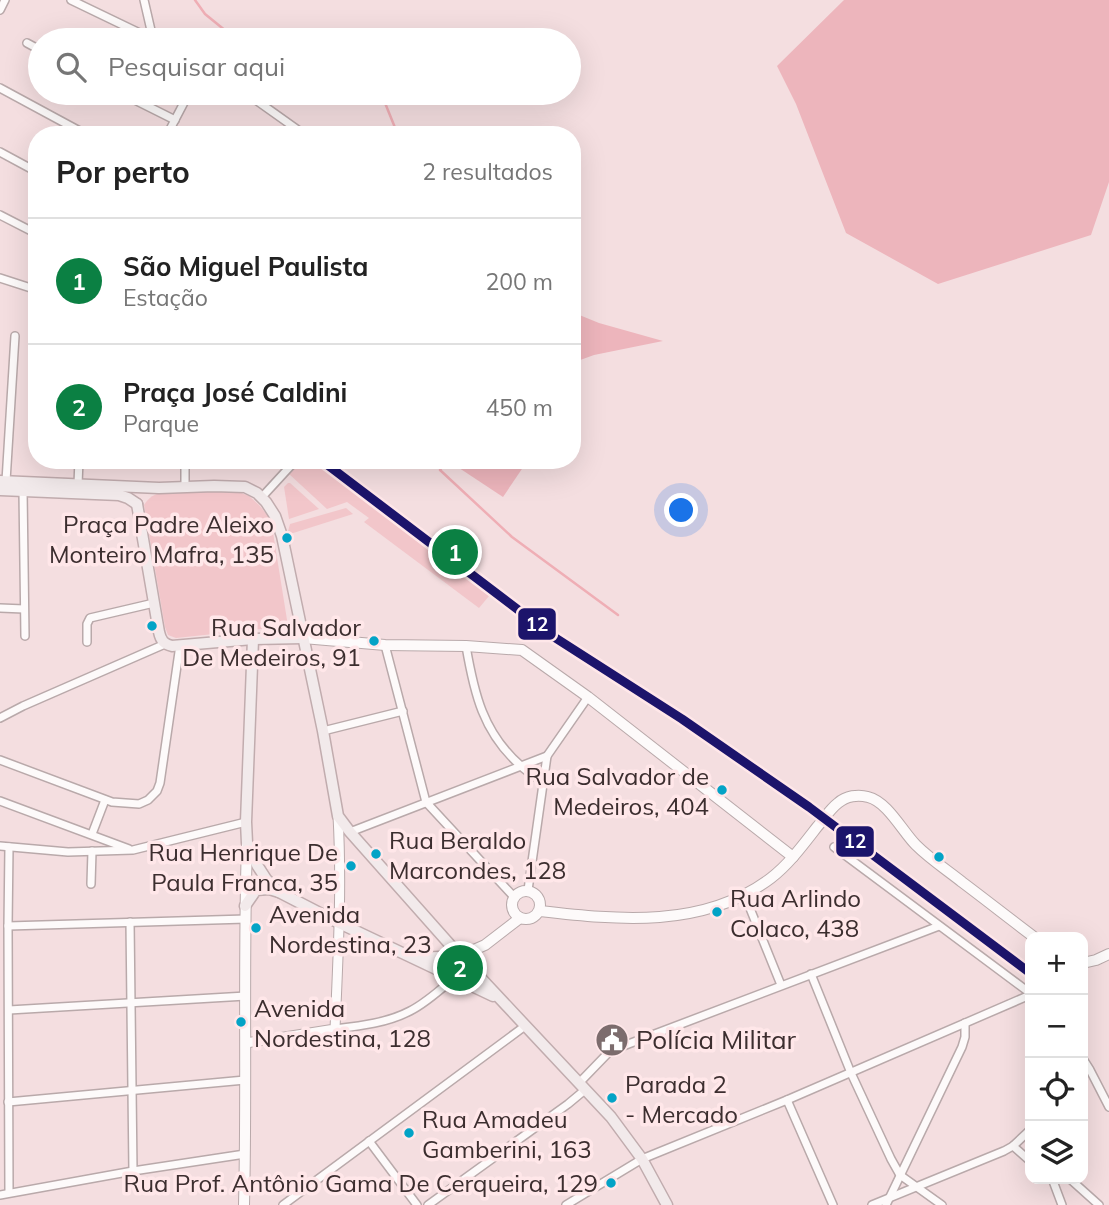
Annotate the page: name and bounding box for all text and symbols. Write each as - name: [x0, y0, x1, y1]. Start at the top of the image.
- search box: [28, 28, 581, 105]
- icon: search: [52, 48, 90, 86]
- text: Pesquisar aqui: [108, 50, 285, 83]
- text: Por perto: [56, 153, 190, 191]
- text: 2 resultados: [422, 157, 553, 186]
- text: São Miguel Paulista: [123, 250, 368, 283]
- text: 1: [72, 267, 86, 296]
- text: 200 m: [485, 267, 553, 296]
- text: Estação: [123, 283, 208, 312]
- text: Praça José Caldini: [123, 376, 347, 409]
- text: 2: [72, 393, 86, 422]
- text: 450 m: [485, 393, 553, 422]
- text: Parque: [123, 409, 199, 438]
- your location: [664, 493, 698, 527]
- place label: Praça Padre Aleixo Monteiro Mafra, 135: [49, 509, 274, 569]
- pin: 1: [432, 526, 478, 578]
- marker: Praça Padre Aleixo Monteiro Mafra, 135: [280, 531, 294, 545]
- line badge: 12: [517, 607, 557, 641]
- place label: Rua Salvador De Medeiros, 91: [182, 612, 361, 672]
- text: 12: [526, 612, 548, 636]
- unlabelled marker: [145, 619, 159, 633]
- marker: Rua Salvador De Medeiros, 91: [367, 634, 381, 648]
- place label: Rua Salvador de Medeiros, 404: [525, 761, 709, 821]
- marker: Rua Salvador de Medeiros, 404: [715, 783, 729, 797]
- place label: Rua Beraldo Marcondes, 128: [389, 825, 566, 885]
- line badge: 12: [835, 825, 875, 858]
- text: 12: [844, 829, 866, 853]
- place label: Rua Henrique De Paula Franca, 35: [148, 837, 338, 897]
- marker: Rua Beraldo Marcondes, 128: [369, 847, 383, 861]
- unlabelled marker: [932, 850, 946, 864]
- marker: Rua Henrique De Paula Franca, 35: [344, 859, 358, 873]
- place label: Rua Arlindo Colaco, 438: [730, 883, 861, 943]
- place label: Avenida Nordestina, 23: [269, 899, 432, 959]
- marker: Rua Arlindo Colaco, 438: [710, 905, 724, 919]
- marker: Avenida Nordestina, 23: [249, 921, 263, 935]
- map controls: [1025, 932, 1088, 1184]
- button: +: [1025, 932, 1088, 995]
- pin: 2: [437, 942, 483, 994]
- place label: Avenida Nordestina, 128: [254, 993, 431, 1053]
- button: −: [1025, 995, 1088, 1058]
- marker: Avenida Nordestina, 128: [234, 1015, 248, 1029]
- public building icon: Polícia Militar: [593, 1021, 631, 1059]
- place label: Polícia Militar: [636, 1023, 797, 1056]
- button: locate: [1025, 1058, 1088, 1121]
- place label: Parada 2 - Mercado: [625, 1069, 738, 1129]
- marker: Parada 2 - Mercado: [605, 1091, 619, 1105]
- place label: Rua Amadeu Gamberini, 163: [422, 1104, 592, 1164]
- button: layers: [1025, 1121, 1088, 1184]
- marker: Rua Amadeu Gamberini, 163: [402, 1126, 416, 1140]
- place label: Rua Prof. Antônio Gama De Cerqueira, 129: [124, 1168, 598, 1198]
- marker: Rua Prof. Antônio Gama De Cerqueira, 129: [604, 1176, 618, 1190]

